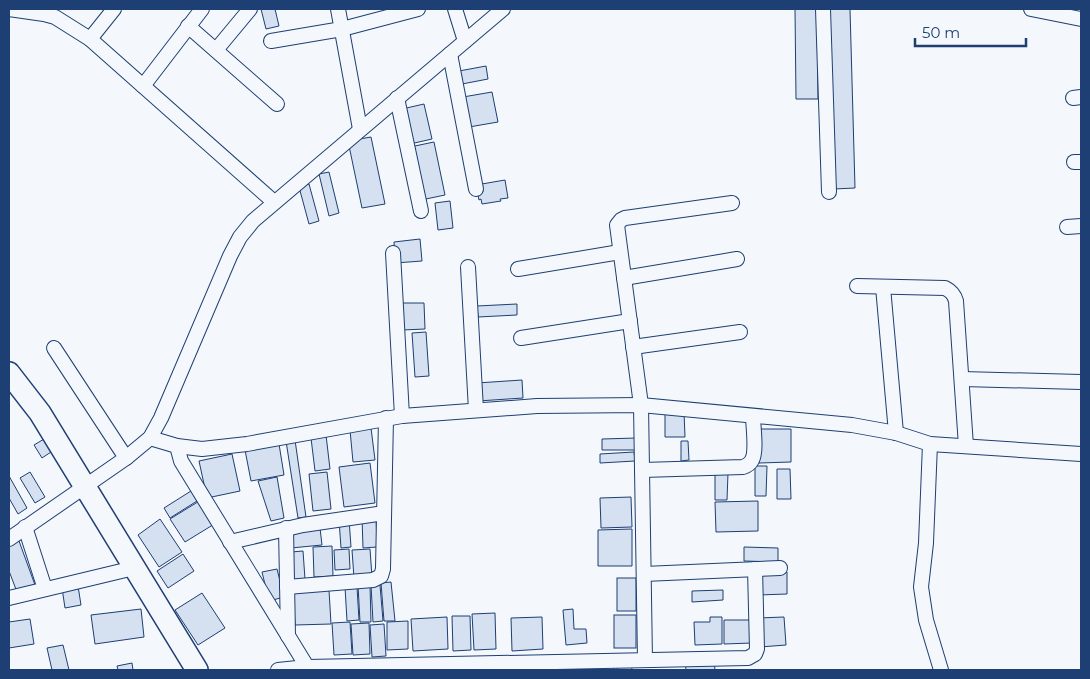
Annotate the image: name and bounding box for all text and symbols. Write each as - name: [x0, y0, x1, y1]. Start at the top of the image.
- scale bar: [915, 15, 1026, 47]
- text: 50 m: [922, 23, 960, 42]

